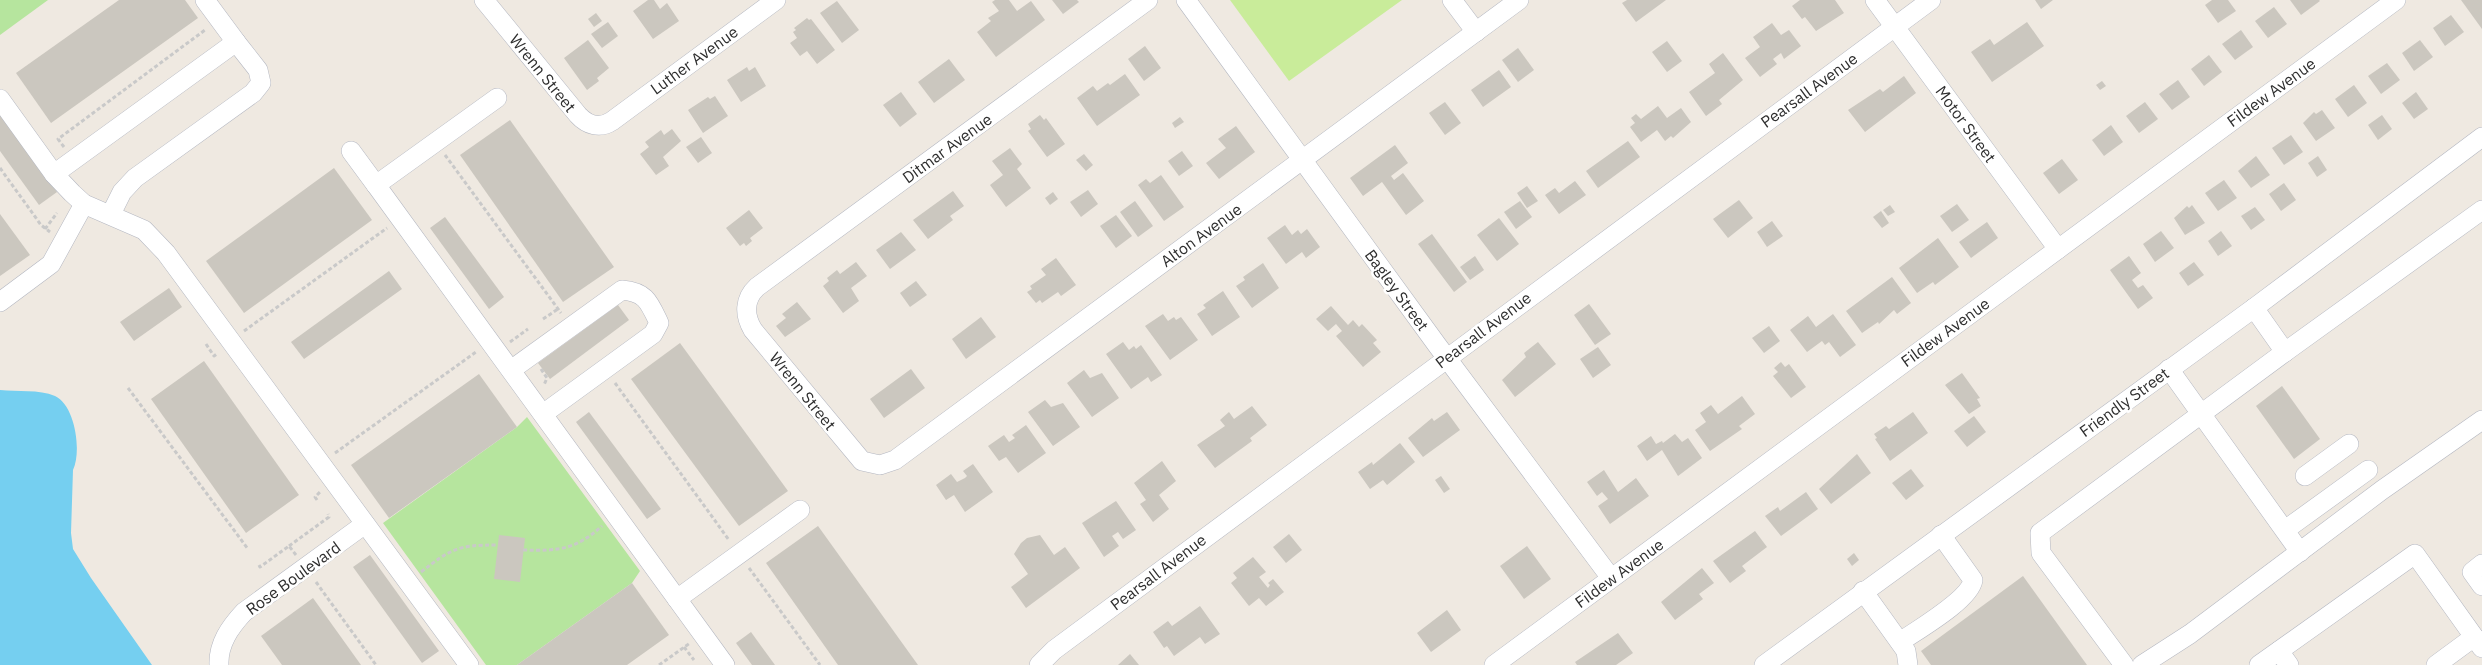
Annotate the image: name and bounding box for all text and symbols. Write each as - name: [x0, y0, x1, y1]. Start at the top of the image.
- street label: Luther Avenue: [646, 21, 742, 99]
- street label: Wrenn Street: [505, 30, 581, 116]
- street label: Pearsall Avenue: [1757, 48, 1861, 132]
- street label: Fildew Avenue: [2223, 53, 2319, 131]
- street label: Motor Street: [1931, 82, 2001, 166]
- street label: Ditmar Avenue: [898, 109, 996, 187]
- street label: Alton Avenue: [1157, 199, 1246, 271]
- street label: Bagley Street: [1361, 245, 1433, 335]
- street label: Pearsall Avenue: [1431, 287, 1535, 373]
- street label: Fildew Avenue: [1897, 293, 1993, 371]
- street label: Wrenn Street: [765, 348, 841, 434]
- street label: Friendly Street: [2075, 363, 2173, 441]
- street label: Pearsall Avenue: [1106, 529, 1210, 615]
- street label: Fildew Avenue: [1571, 534, 1667, 612]
- street label: Rose Boulevard: [242, 537, 344, 619]

